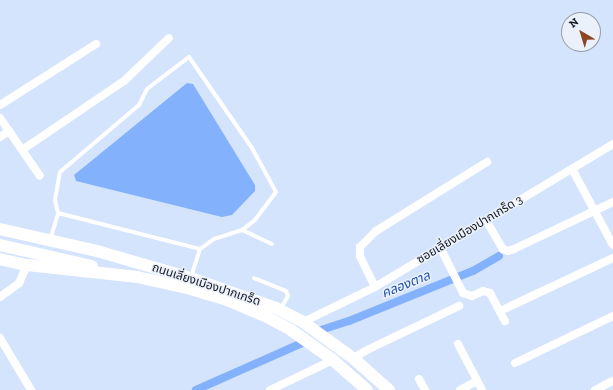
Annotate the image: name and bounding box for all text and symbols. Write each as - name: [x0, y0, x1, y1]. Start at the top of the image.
- north arrow: [561, 12, 601, 52]
- text: N: [567, 15, 581, 31]
- street label: ซอยเลี่ยงเมืองปากเกร็ด 3: [415, 193, 525, 267]
- street label: ถนนเลี่ยงเมืองปากเกร็ด: [150, 261, 262, 309]
- water label: คลองตาล: [380, 268, 432, 302]

